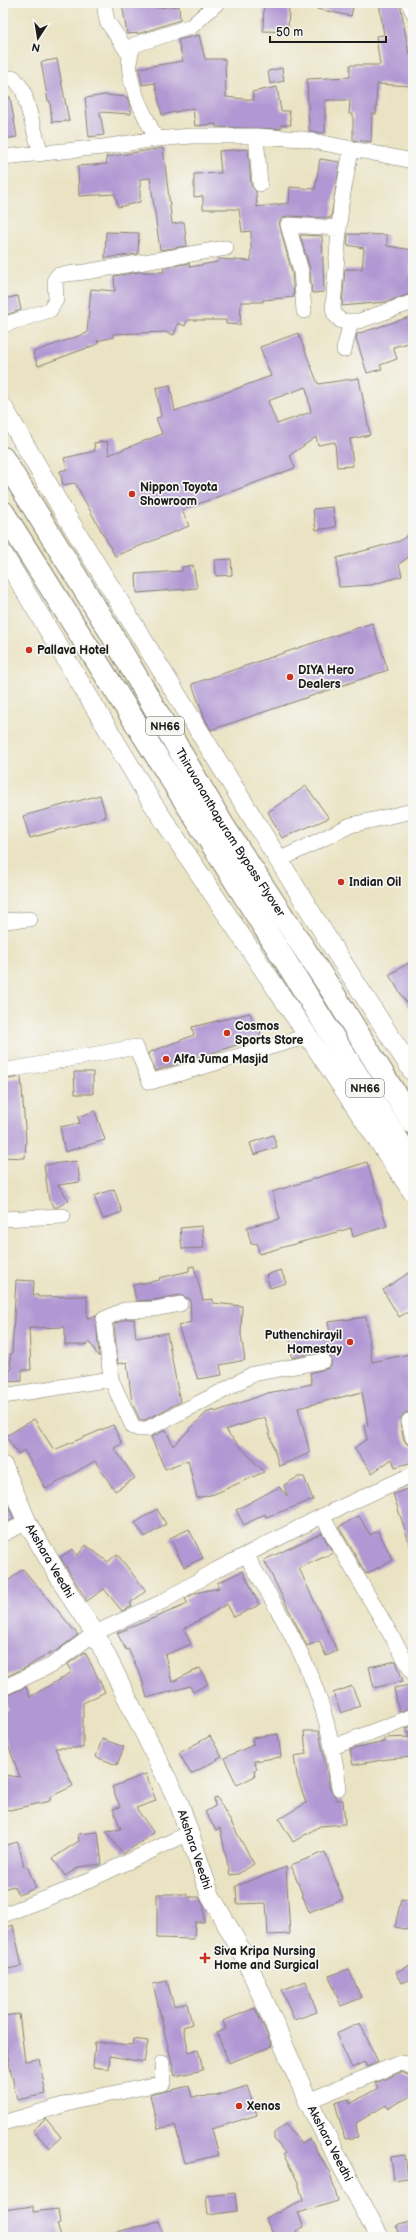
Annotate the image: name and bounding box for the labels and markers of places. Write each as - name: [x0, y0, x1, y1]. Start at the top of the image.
- place label: Nippon Toyota Showroom: [140, 480, 218, 509]
- marker: Nippon Toyota Showroom: [127, 489, 137, 499]
- place label: Pallava Hotel: [37, 643, 109, 658]
- marker: Pallava Hotel: [24, 645, 34, 655]
- place label: DIYA Hero Dealers: [298, 663, 354, 692]
- marker: DIYA Hero Dealers: [285, 672, 295, 682]
- place label: Indian Oil: [349, 875, 401, 890]
- marker: Indian Oil: [336, 877, 346, 887]
- place label: Cosmos Sports Store: [235, 1019, 304, 1048]
- marker: Cosmos Sports Store: [222, 1028, 232, 1038]
- place label: Alfa Juma Masjid: [173, 1052, 268, 1067]
- marker: Alfa Juma Masjid: [161, 1054, 171, 1064]
- place label: Puthenchirayil Homestay: [265, 1328, 342, 1357]
- marker: Puthenchirayil Homestay: [345, 1337, 355, 1347]
- place label: Siva Kripa Nursing Home and Surgical: [214, 1944, 319, 1973]
- marker: Siva Kripa Nursing Home and Surgical: [199, 1952, 211, 1964]
- place label: Xenos: [247, 2099, 281, 2114]
- marker: Xenos: [234, 2101, 244, 2111]

